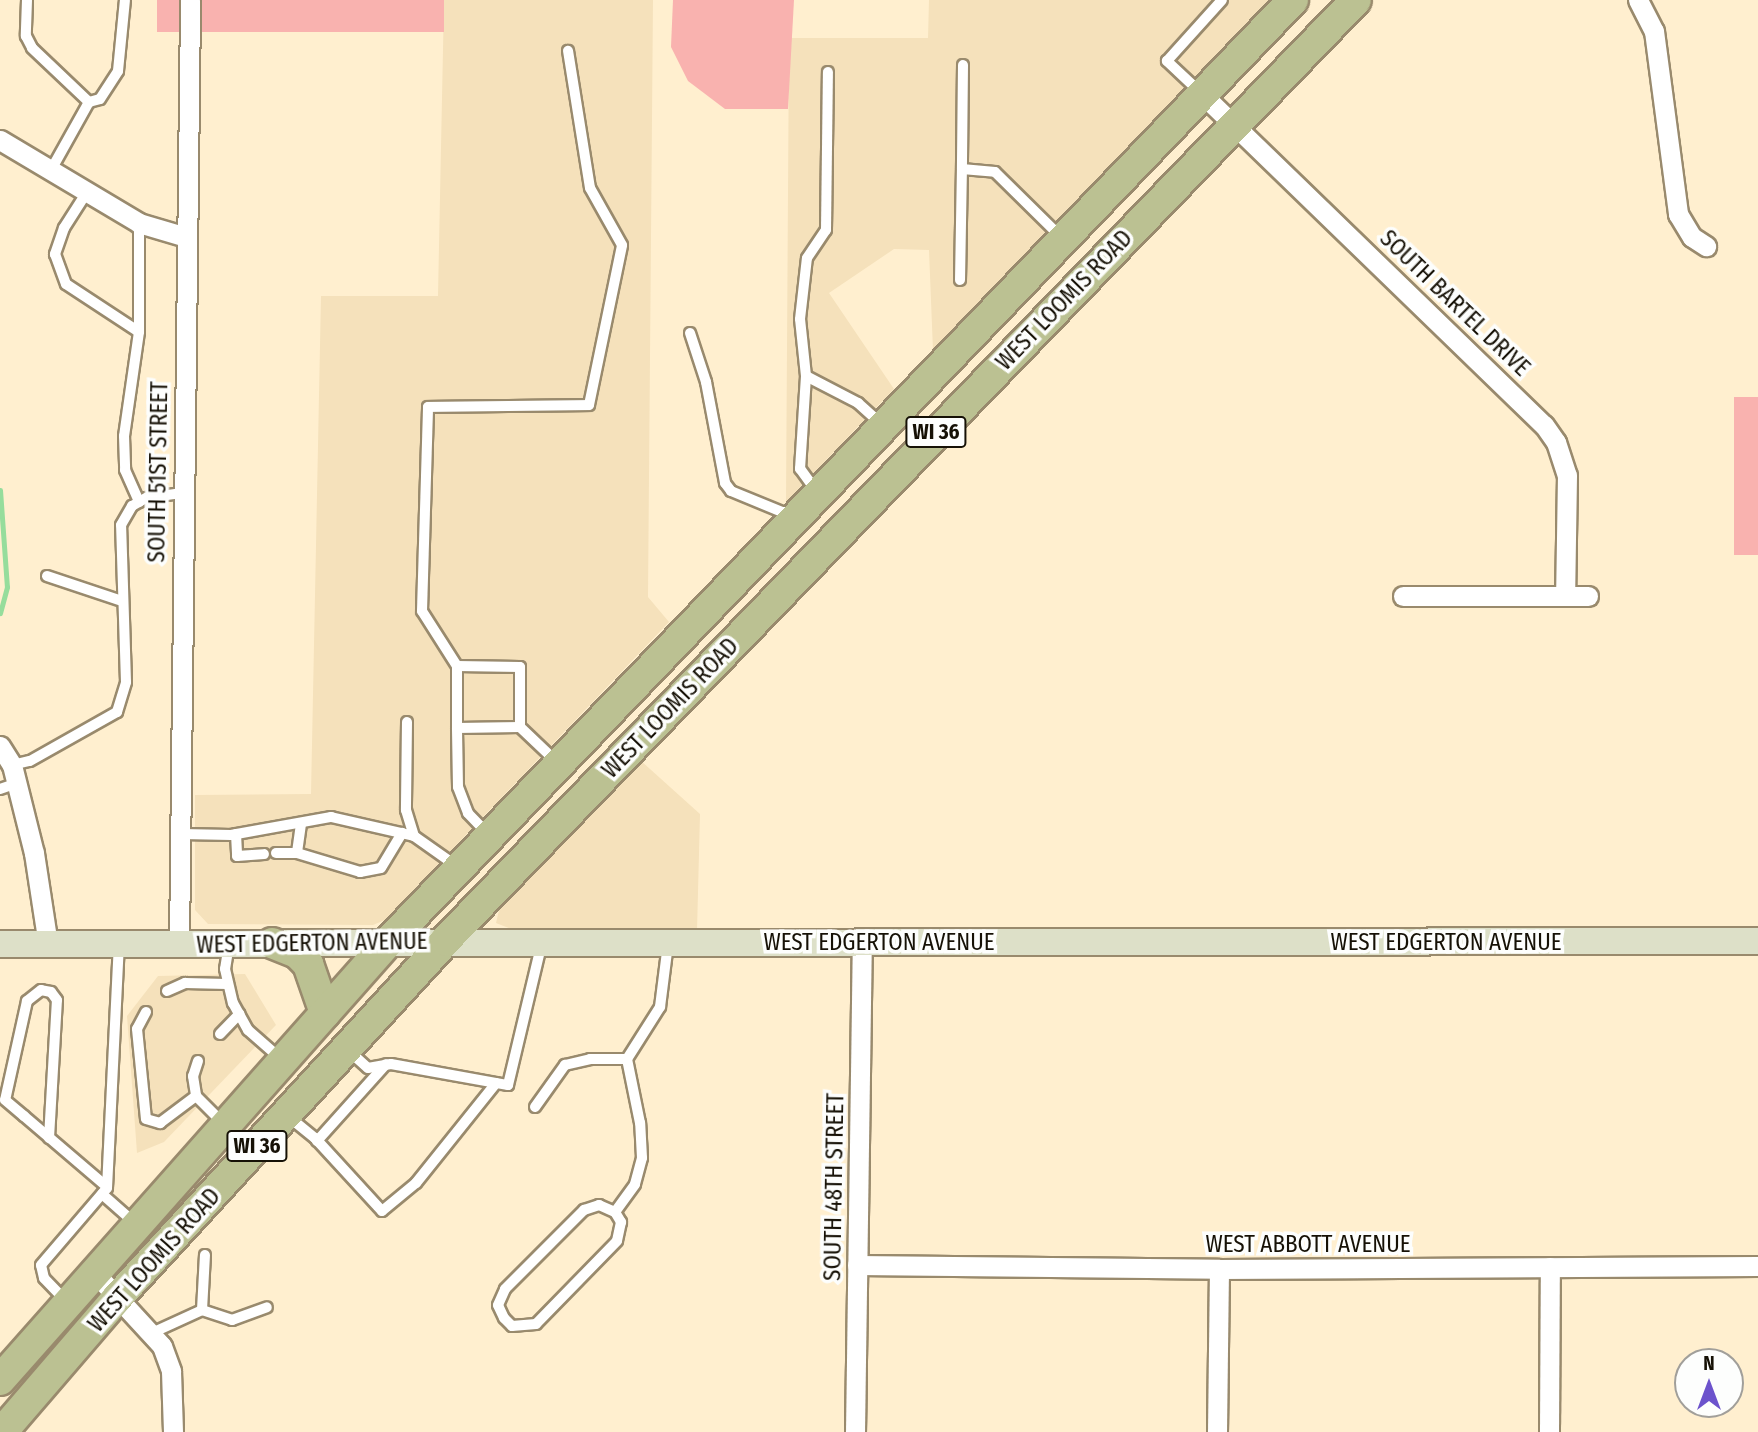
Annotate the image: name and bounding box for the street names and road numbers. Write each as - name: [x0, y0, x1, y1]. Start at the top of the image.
- street label: WEST LOOMIS ROAD: [990, 224, 1138, 376]
- street label: SOUTH BARTEL DRIVE: [1374, 224, 1536, 382]
- street label: SOUTH 51ST STREET: [143, 381, 173, 563]
- road number: WI 36: [904, 414, 968, 450]
- street label: WEST LOOMIS ROAD: [596, 632, 744, 784]
- street label: WEST EDGERTON AVENUE: [196, 927, 428, 959]
- street label: WEST EDGERTON AVENUE: [763, 928, 995, 956]
- street label: WEST EDGERTON AVENUE: [1330, 928, 1562, 956]
- street label: SOUTH 48TH STREET: [819, 1093, 849, 1281]
- road number: WI 36: [226, 1128, 288, 1164]
- street label: WEST LOOMIS ROAD: [82, 1182, 226, 1338]
- street label: WEST ABBOTT AVENUE: [1206, 1230, 1410, 1258]

